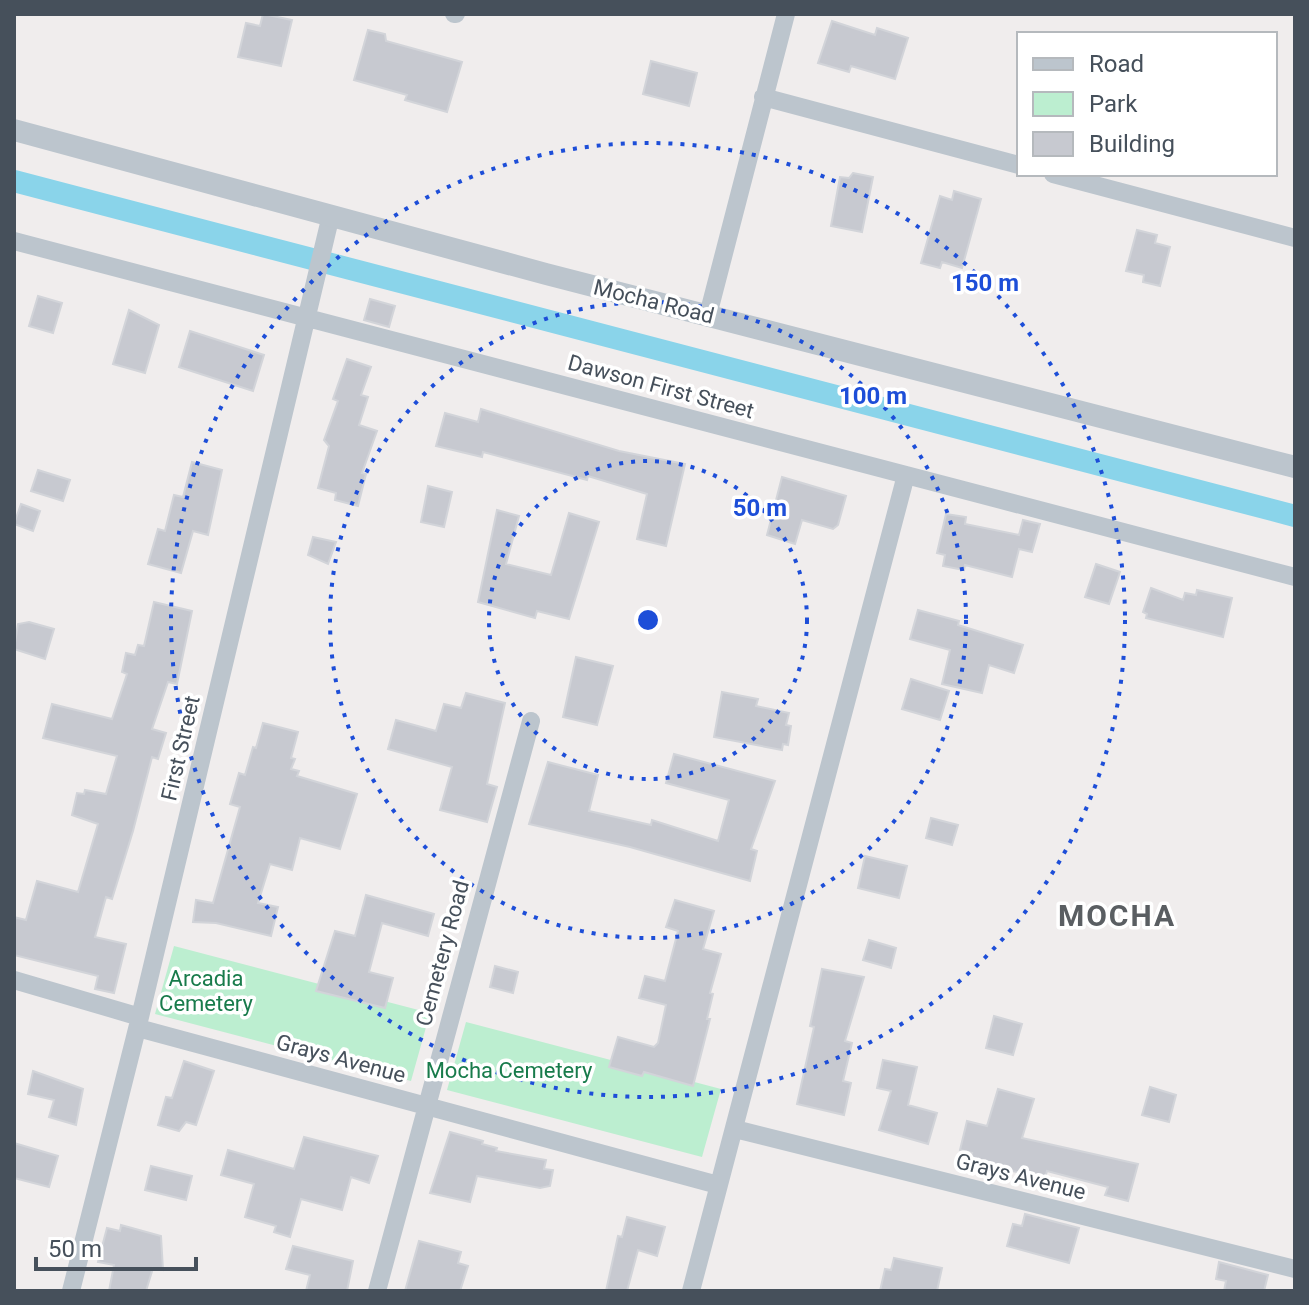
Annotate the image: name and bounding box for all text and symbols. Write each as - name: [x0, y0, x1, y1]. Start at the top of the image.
- legend: [1017, 32, 1277, 176]
- text: Road: [1089, 50, 1144, 78]
- text: Park: [1089, 90, 1138, 118]
- text: Building: [1089, 130, 1175, 158]
- text: 150 m: [951, 269, 1019, 297]
- street label: Mocha Road: [591, 274, 717, 329]
- street label: Dawson First Street: [565, 350, 757, 423]
- text: 100 m: [839, 382, 907, 410]
- text: 50 m: [733, 494, 787, 522]
- centre of rings: [634, 606, 662, 634]
- street label: First Street: [156, 693, 205, 803]
- street label: Cemetery Road: [411, 878, 474, 1029]
- district label: MOCHA: [1058, 898, 1176, 933]
- park label: Arcadia Cemetery: [159, 966, 254, 1016]
- street label: Grays Avenue: [273, 1029, 408, 1088]
- park label: Mocha Cemetery: [426, 1058, 593, 1083]
- street label: Grays Avenue: [953, 1148, 1088, 1205]
- scale bar: [36, 1221, 196, 1271]
- text: 50 m: [48, 1235, 102, 1263]

